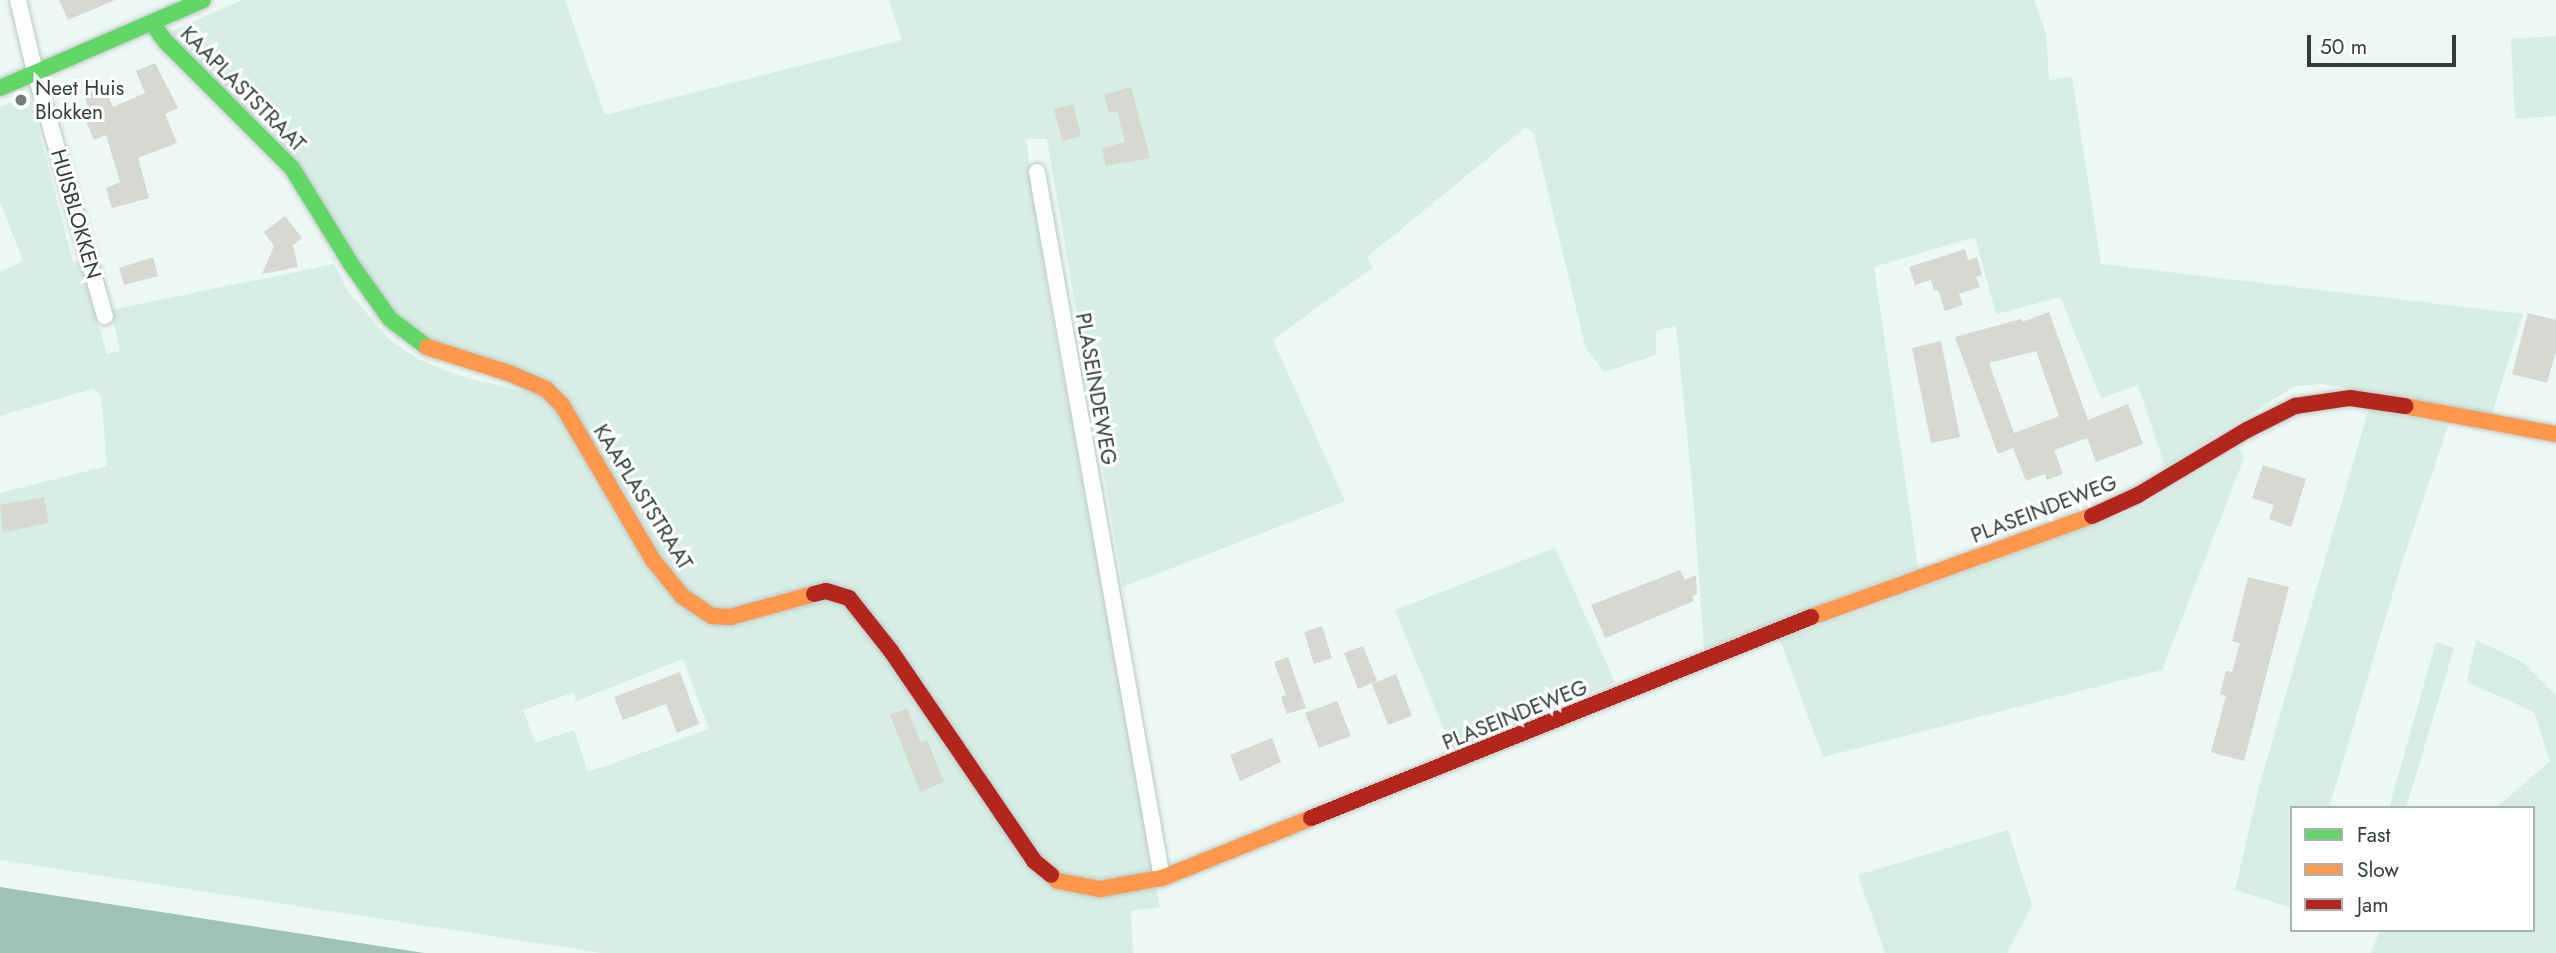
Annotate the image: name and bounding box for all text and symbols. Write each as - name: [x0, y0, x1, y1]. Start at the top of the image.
- street label: KAAPLASTSTRAAT: [175, 21, 311, 157]
- scale bar: [2311, 21, 2460, 65]
- text: 50 m: [2320, 32, 2367, 62]
- place label: Neet Huis Blokken: [35, 75, 124, 125]
- marker: Neet Huis Blokken: [13, 92, 29, 108]
- street label: HUISBLOKKEN: [45, 146, 107, 282]
- street label: PLASEINDEWEG: [1070, 311, 1122, 467]
- street label: KAAPLASTSTRAAT: [588, 420, 698, 574]
- street label: PLASEINDEWEG: [1967, 470, 2121, 548]
- street label: PLASEINDEWEG: [1439, 674, 1591, 756]
- legend: [2290, 806, 2535, 932]
- text: Fast: [2357, 820, 2390, 850]
- text: Slow: [2357, 855, 2399, 885]
- text: Jam: [2357, 890, 2389, 920]

